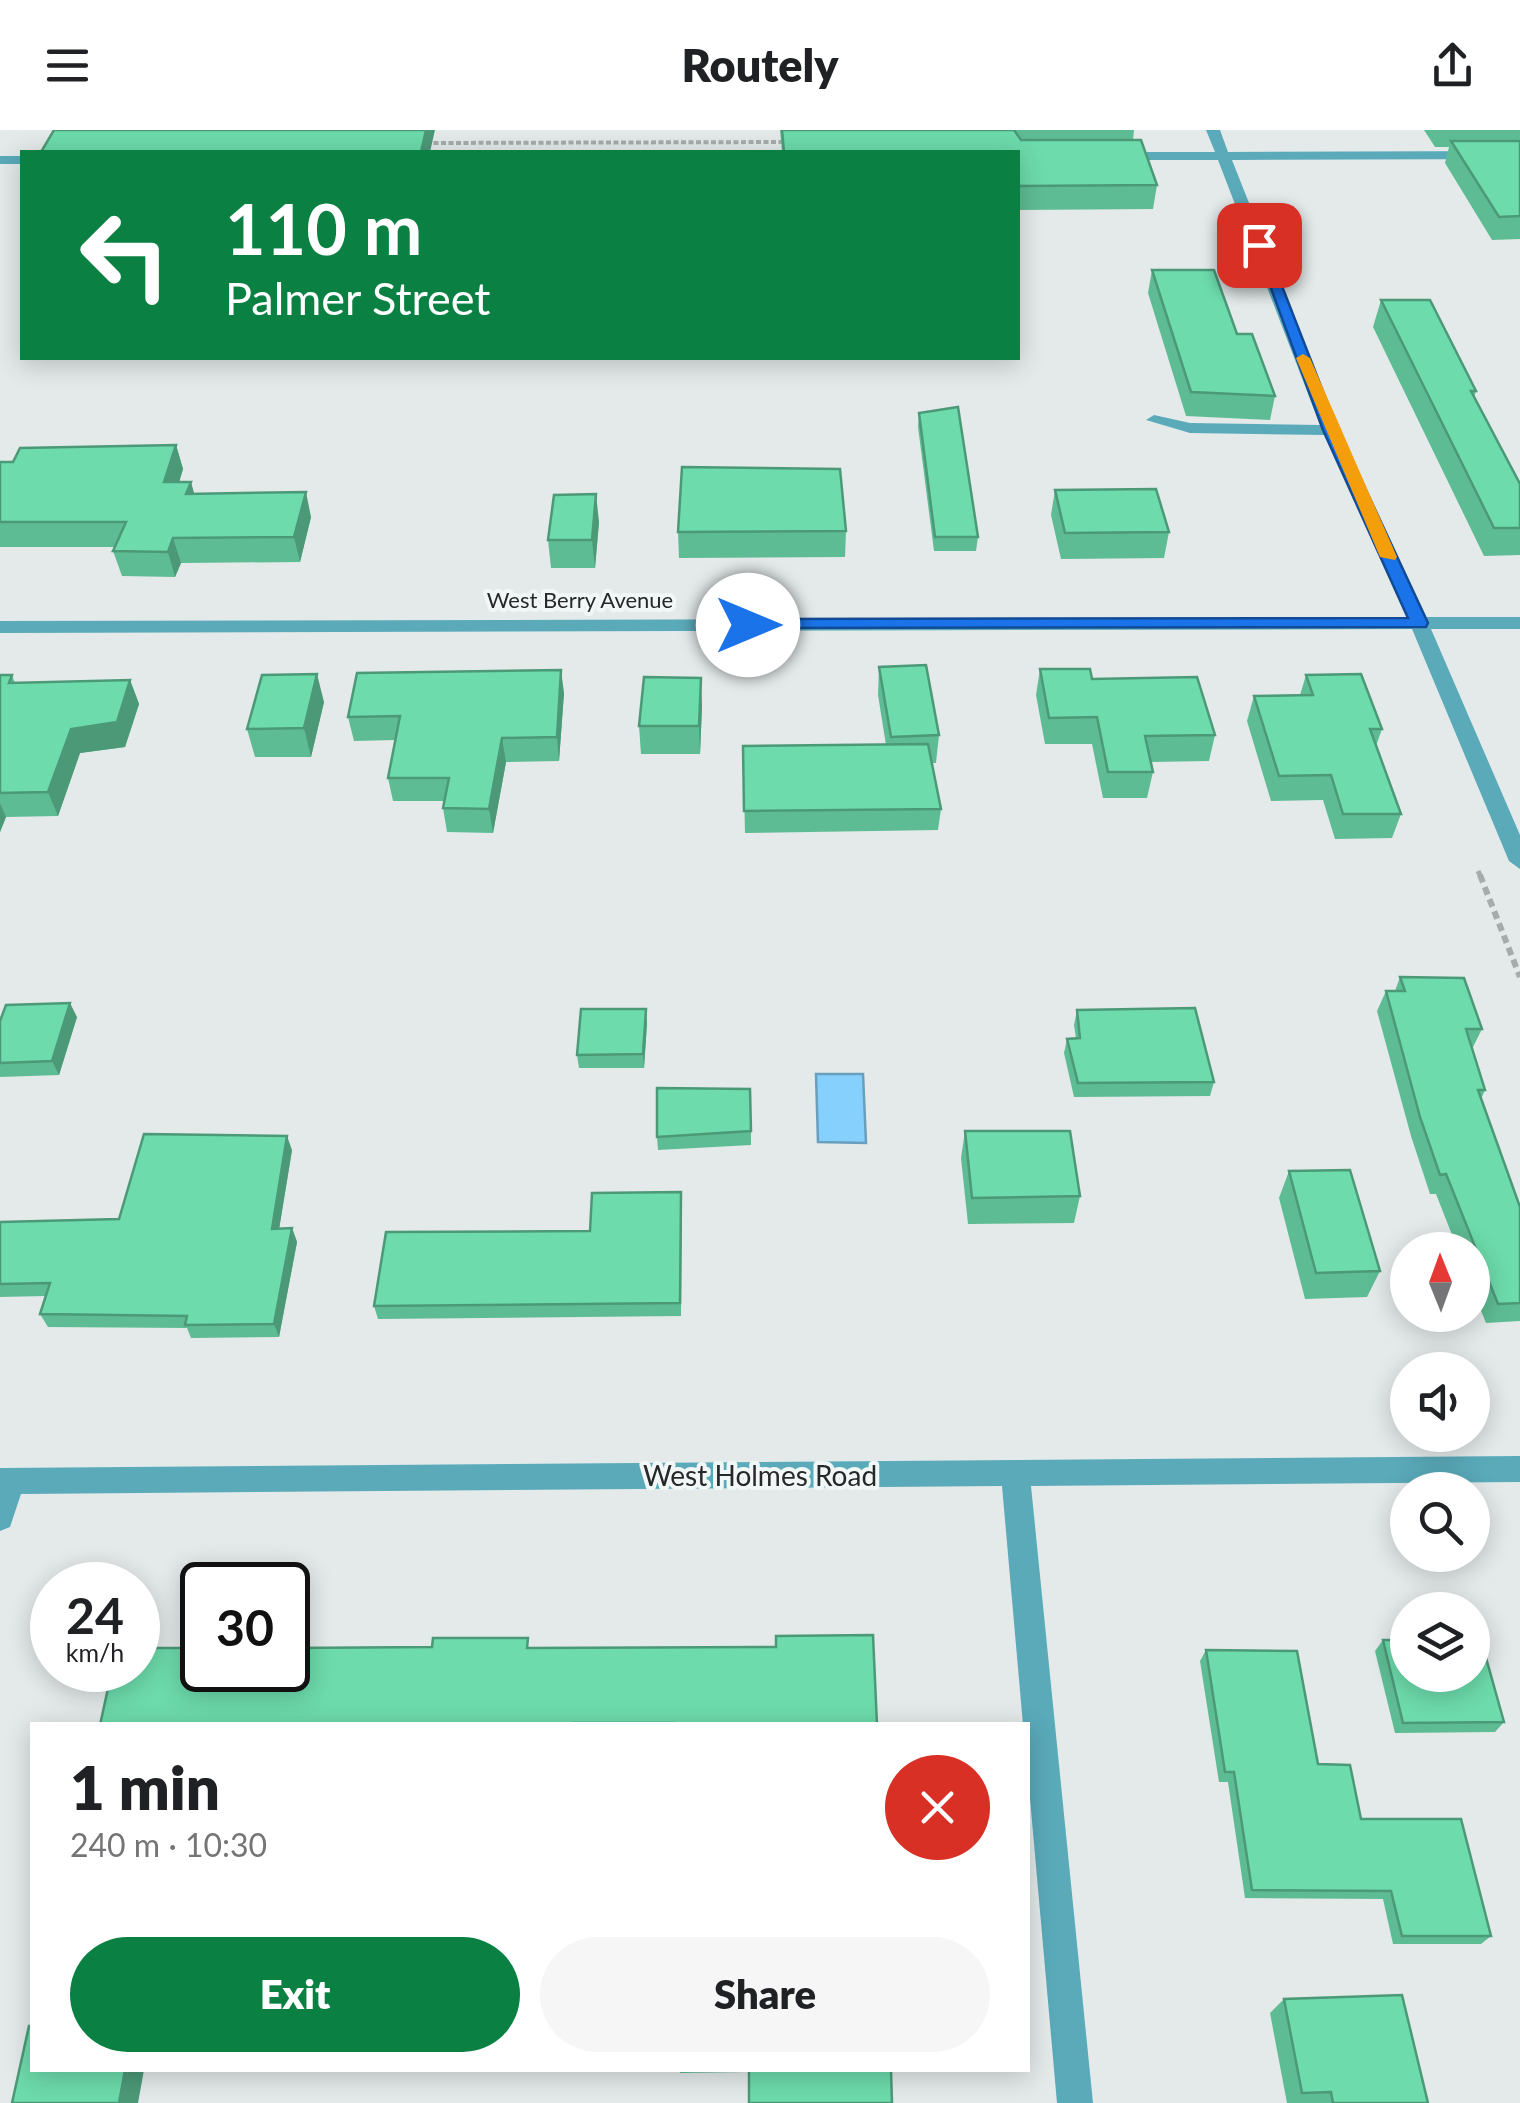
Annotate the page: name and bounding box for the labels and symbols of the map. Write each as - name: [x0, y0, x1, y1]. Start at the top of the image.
- pin: [1217, 203, 1302, 288]
- position arrow: [696, 573, 800, 677]
- street label: West Berry Avenue: [487, 586, 673, 613]
- north arrow: [1390, 1232, 1490, 1332]
- street label: West Holmes Road: [643, 1458, 877, 1492]
- speed limit sign: 30: [180, 1562, 310, 1692]

